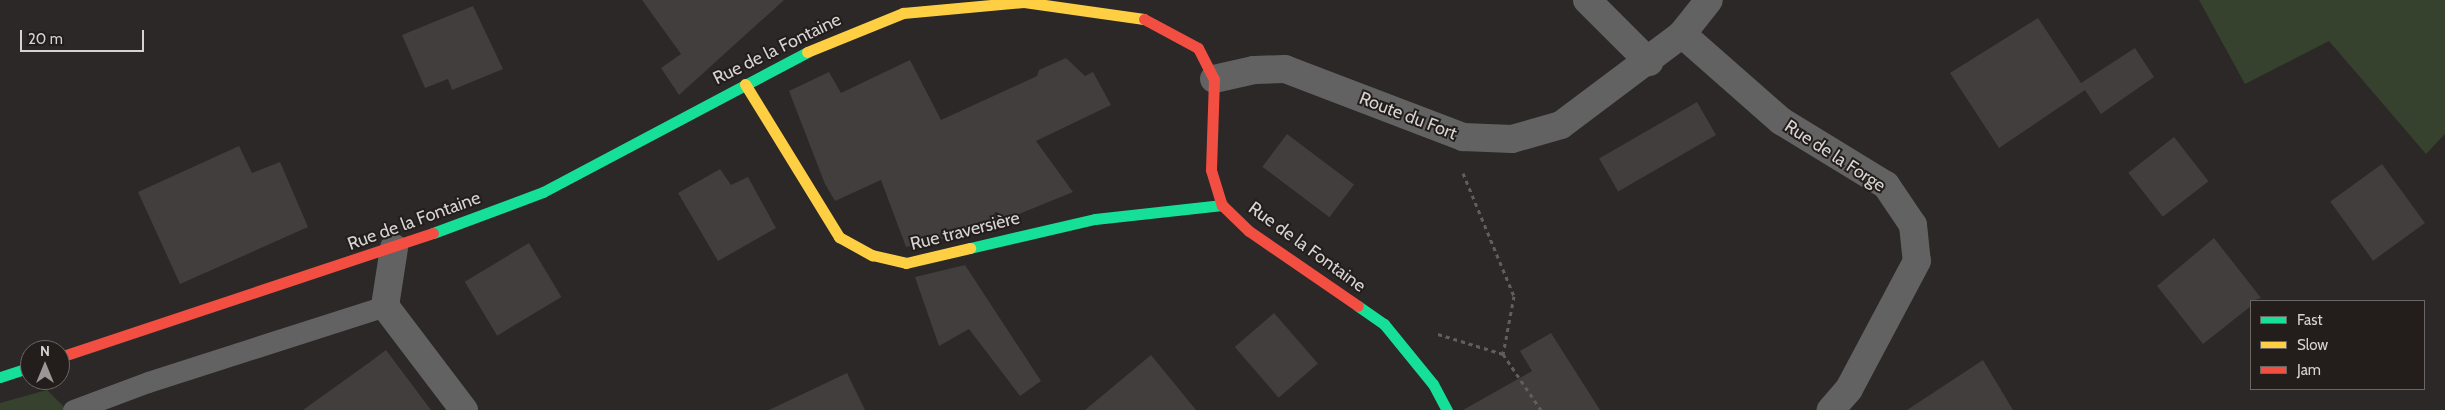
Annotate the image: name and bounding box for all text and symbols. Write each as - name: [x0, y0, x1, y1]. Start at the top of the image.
- street label: Rue de la Fontaine: [709, 9, 845, 89]
- scale bar: [22, 20, 146, 52]
- text: 20 m: [28, 30, 63, 48]
- street label: Route du Fort: [1356, 87, 1460, 145]
- street label: Rue de la Forge: [1781, 115, 1889, 197]
- street label: Rue de la Fontaine: [345, 187, 483, 255]
- street label: Rue de la Fontaine: [1244, 197, 1370, 297]
- street label: Rue traversière: [908, 207, 1022, 255]
- legend: [2250, 300, 2425, 390]
- text: Fast: [2297, 311, 2322, 329]
- text: Slow: [2297, 336, 2328, 354]
- north arrow: [20, 340, 70, 390]
- text: N: [40, 342, 50, 360]
- text: Jam: [2297, 361, 2321, 379]

